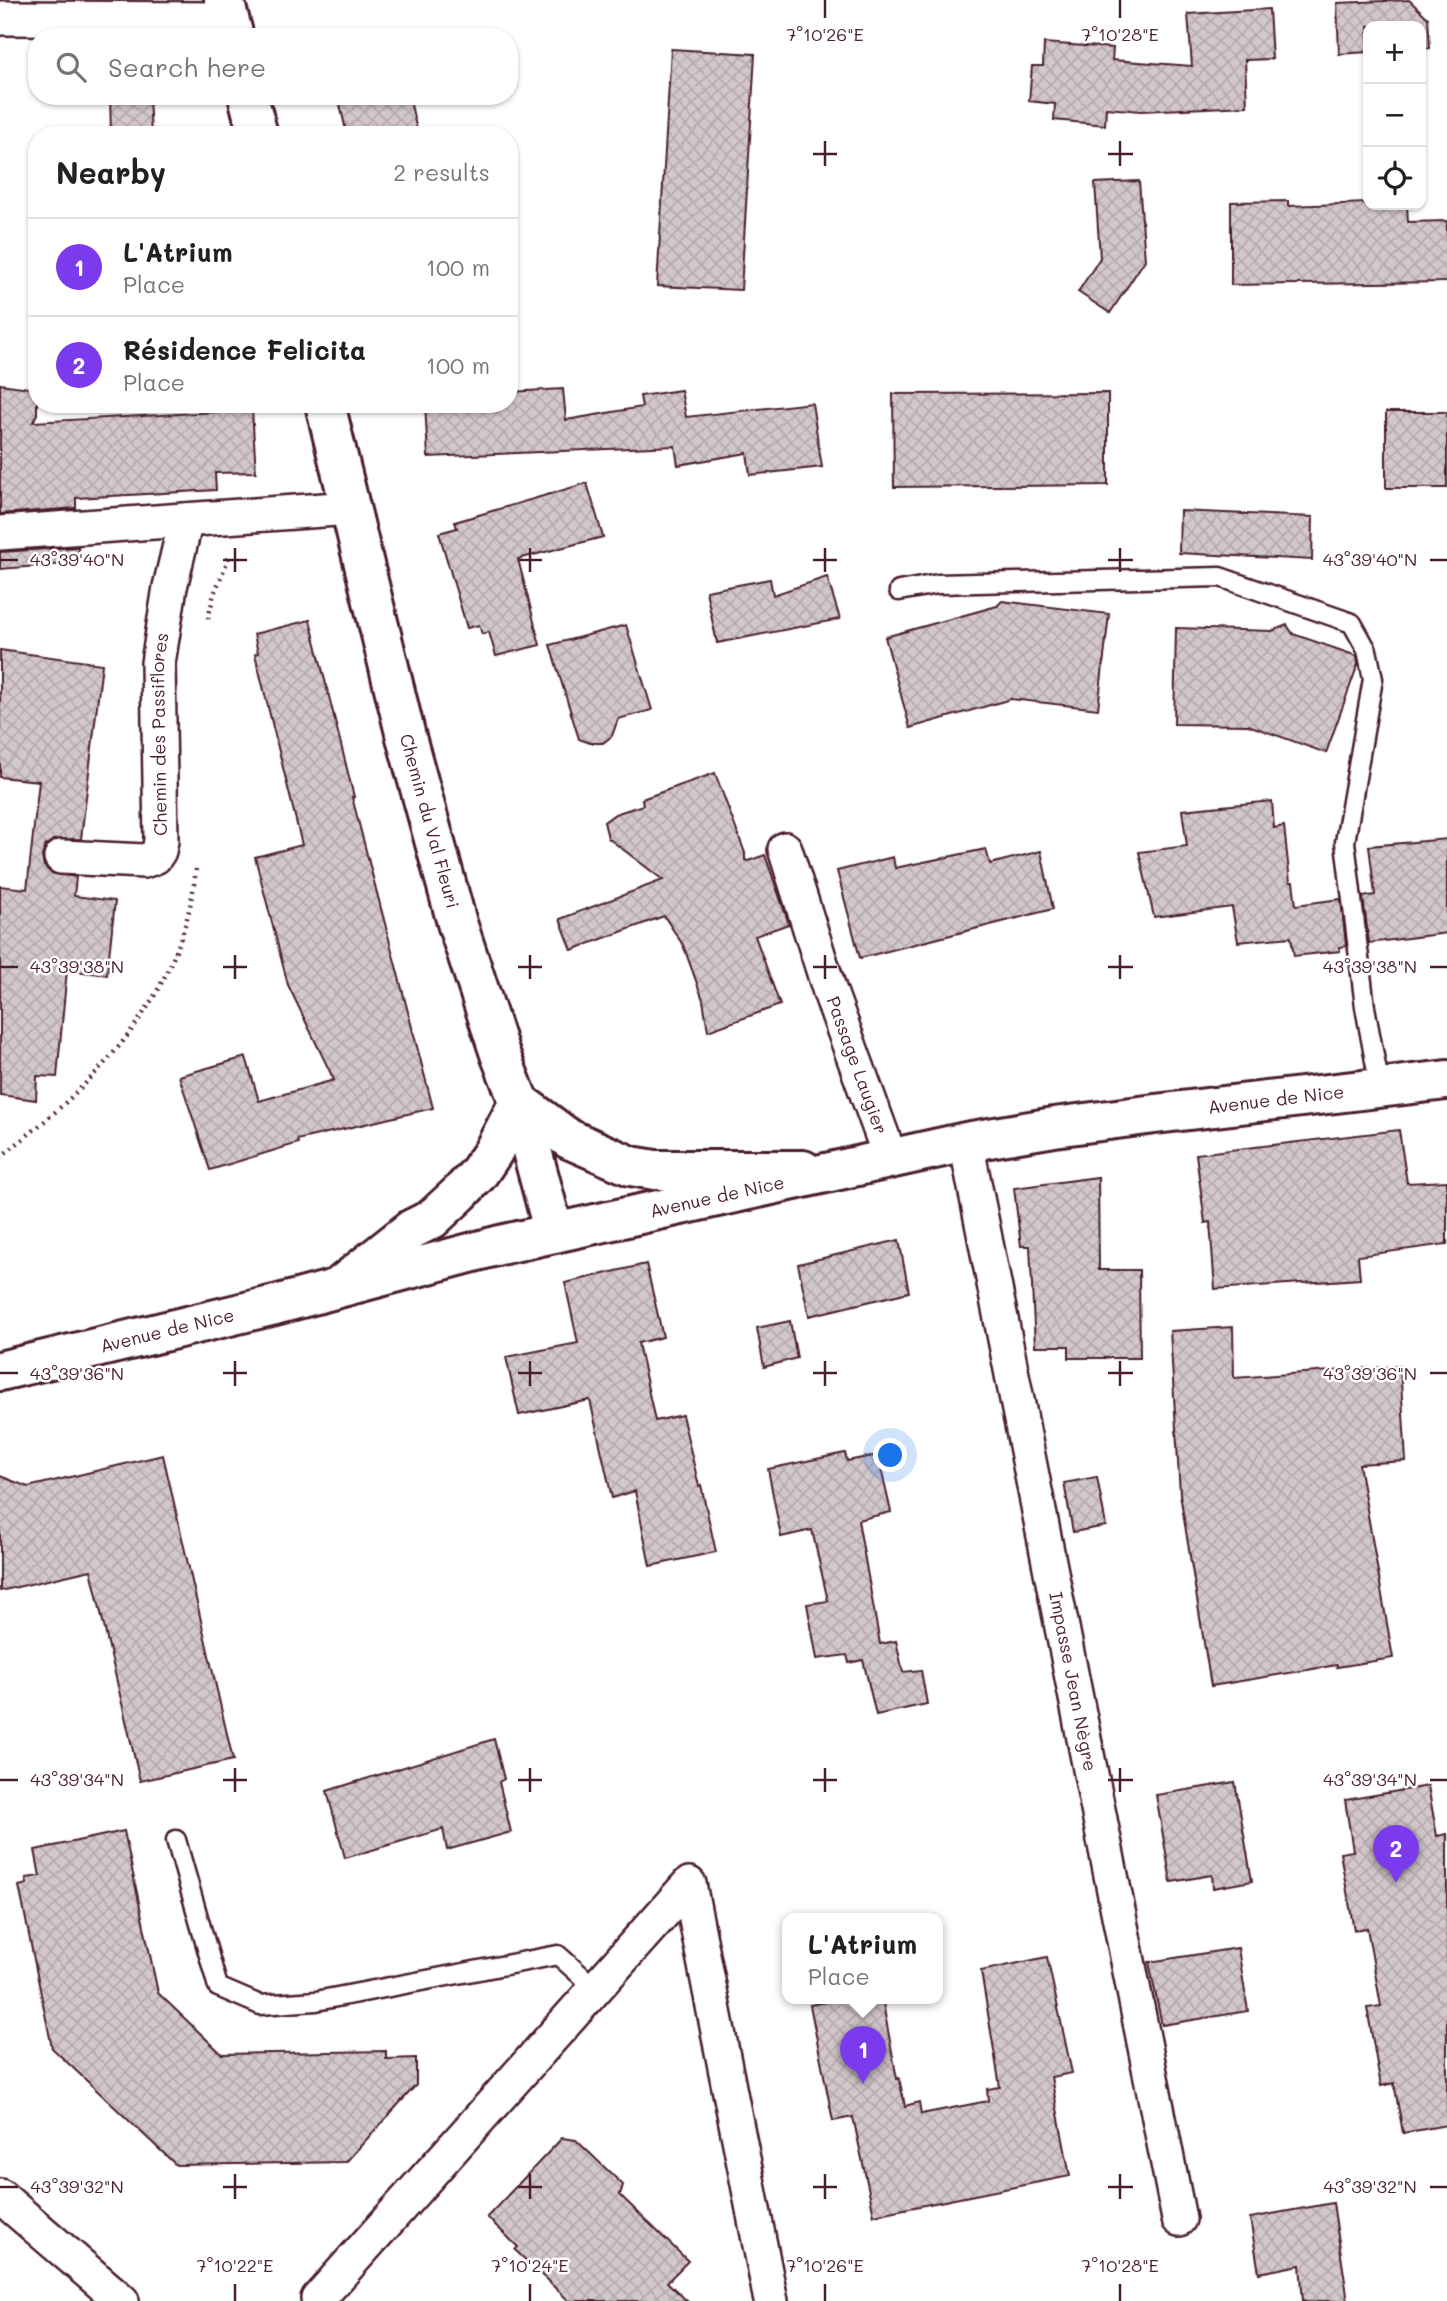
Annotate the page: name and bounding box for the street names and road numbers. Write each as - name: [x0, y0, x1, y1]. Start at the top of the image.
- street label: Chemin des Passiflores: [145, 631, 174, 836]
- street label: Chemin du Val Fleuri: [395, 731, 465, 911]
- street label: Passage Laugier: [822, 993, 894, 1137]
- street label: Avenue de Nice: [1207, 1079, 1345, 1119]
- street label: Avenue de Nice: [647, 1170, 786, 1223]
- street label: Avenue de Nice: [98, 1302, 236, 1358]
- street label: Impasse Jean Nègre: [1044, 1590, 1103, 1773]

